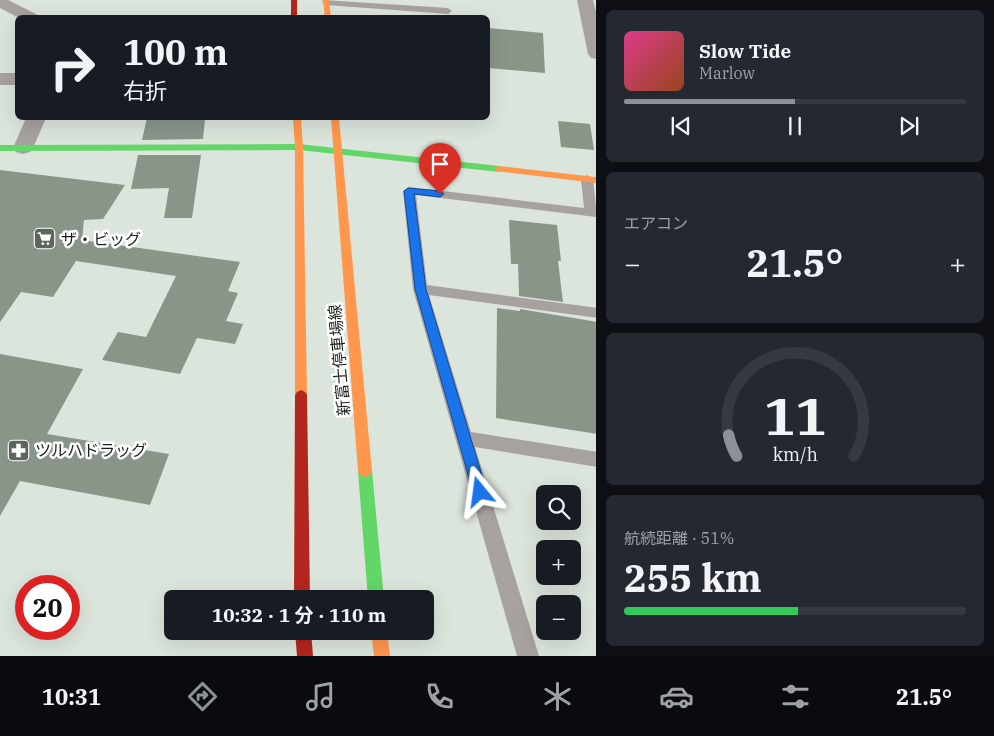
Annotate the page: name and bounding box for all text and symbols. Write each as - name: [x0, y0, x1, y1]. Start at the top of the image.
- text: 100 m: [123, 29, 228, 75]
- icon: right: [40, 35, 105, 100]
- text: Slow Tide: [699, 39, 791, 63]
- text: Marlow: [699, 63, 755, 83]
- text: 右折: [123, 76, 167, 105]
- icon: previous: [667, 112, 695, 140]
- icon: pause: [781, 112, 809, 140]
- icon: next: [895, 112, 923, 140]
- pin: [419, 143, 461, 194]
- icon: arrive: [426, 150, 454, 178]
- text: エアコン: [624, 213, 688, 233]
- supermarket icon: ザ・ビッグ: [33, 227, 57, 251]
- place label: ザ・ビッグ: [61, 229, 141, 249]
- text: 21.5°: [747, 238, 843, 287]
- text: −: [624, 245, 641, 282]
- text: +: [949, 245, 966, 282]
- street label: 新富士停車場線: [324, 303, 354, 417]
- text: 11: [764, 382, 826, 449]
- pharmacy icon: ツルハドラッグ: [7, 438, 31, 462]
- place label: ツルハドラッグ: [35, 440, 147, 460]
- text: km/h: [772, 443, 818, 466]
- position arrow: [453, 465, 505, 517]
- map controls: [536, 485, 581, 640]
- button: search: [536, 485, 581, 530]
- text: 航続距離 · 51%: [624, 528, 734, 548]
- button: +: [536, 540, 581, 585]
- text: 255 km: [624, 553, 762, 602]
- speed limit sign: 20: [15, 575, 80, 640]
- button: −: [536, 595, 581, 640]
- text: 10:32 · 1 分 · 110 m: [212, 603, 386, 627]
- icon: directions: [185, 679, 220, 714]
- icon: music: [303, 679, 338, 714]
- icon: phone: [422, 679, 457, 714]
- icon: climate: [540, 679, 575, 714]
- icon: car: [659, 679, 694, 714]
- icon: filters: [778, 679, 813, 714]
- text: 10:31: [42, 682, 101, 711]
- text: 21.5°: [896, 682, 952, 711]

